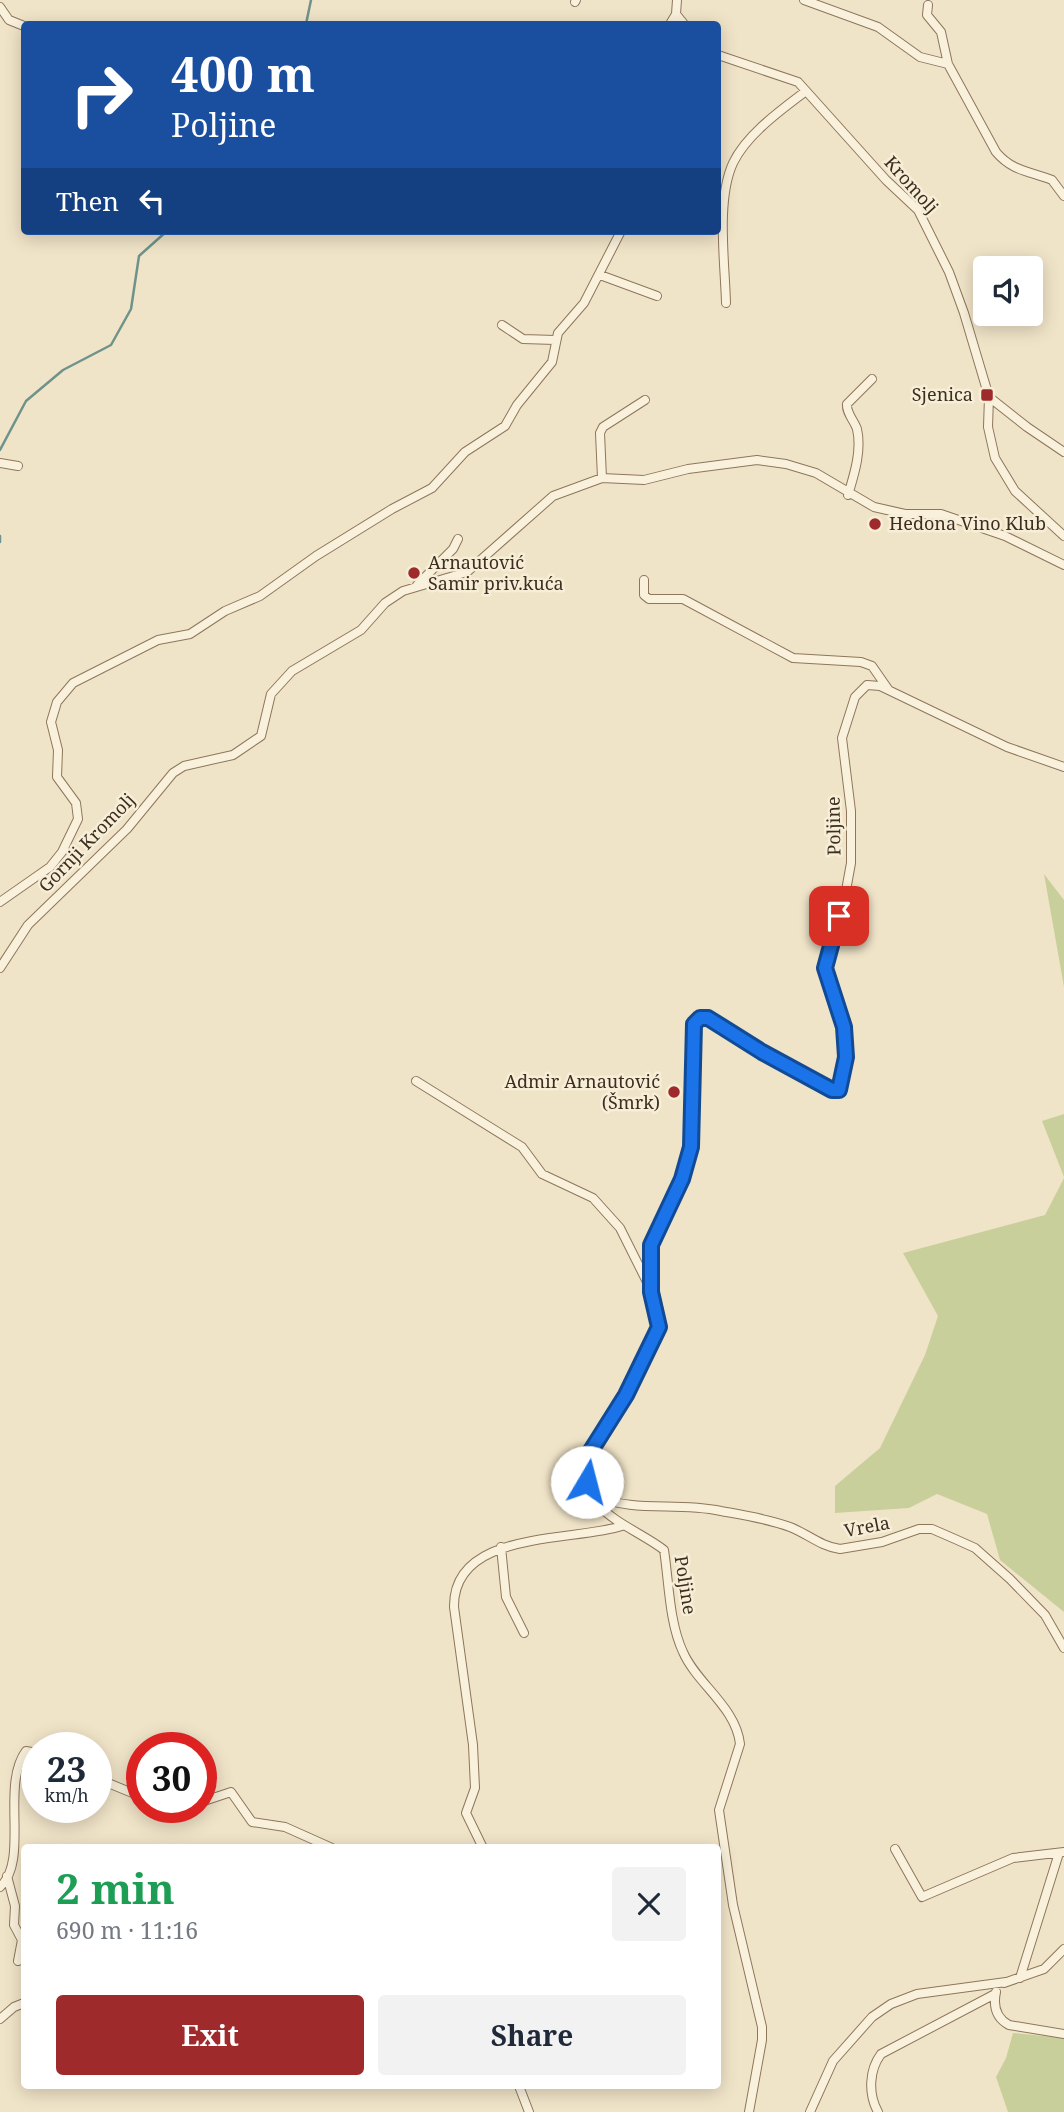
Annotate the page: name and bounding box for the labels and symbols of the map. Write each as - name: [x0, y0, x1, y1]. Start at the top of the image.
- street label: Kromolj: [879, 150, 944, 218]
- place label: Sjenica: [912, 382, 973, 406]
- marker: Sjenica: [979, 387, 995, 403]
- place label: Hedona Vino Klub: [889, 511, 1046, 535]
- marker: Hedona Vino Klub: [867, 516, 883, 532]
- place label: Arnautović Samir priv.kuća: [428, 550, 564, 595]
- marker: Arnautović Samir priv.kuća: [406, 565, 422, 581]
- street label: Gornji Kromolj: [33, 788, 140, 897]
- street label: Poljine: [820, 796, 846, 856]
- pin: [809, 886, 869, 946]
- place label: Admir Arnautović (Šmrk): [505, 1069, 660, 1114]
- marker: Admir Arnautović (Šmrk): [666, 1084, 682, 1100]
- position arrow: [550, 1445, 624, 1519]
- street label: Vrela: [842, 1510, 892, 1542]
- street label: Poljine: [670, 1554, 702, 1616]
- speed limit sign: 30: [126, 1732, 217, 1823]

